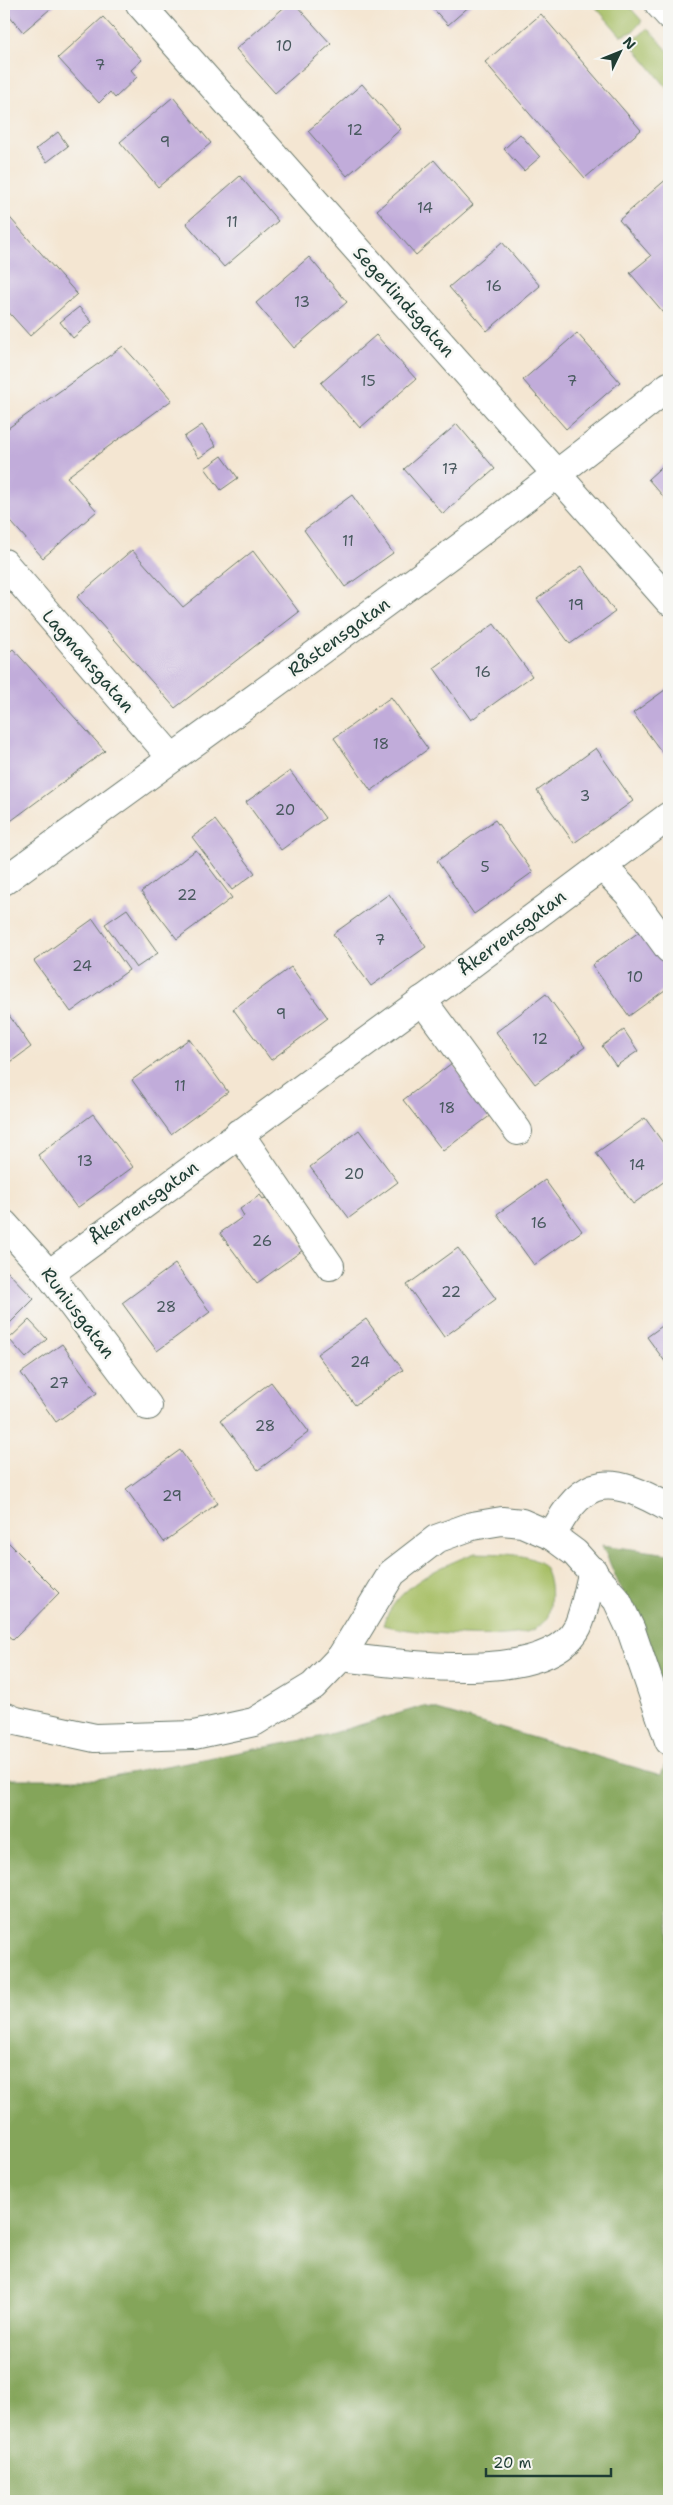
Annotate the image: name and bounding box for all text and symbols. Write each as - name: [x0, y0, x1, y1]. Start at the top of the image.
- north arrow: [596, 28, 646, 78]
- text: N: [619, 33, 640, 53]
- house number: 10: [276, 36, 292, 56]
- house number: 7: [95, 55, 105, 75]
- house number: 12: [347, 120, 363, 140]
- house number: 9: [160, 132, 170, 152]
- house number: 14: [417, 198, 433, 218]
- house number: 11: [226, 212, 238, 232]
- street label: Segerlindsgatan: [348, 242, 460, 362]
- house number: 16: [486, 276, 502, 296]
- house number: 13: [294, 292, 310, 312]
- house number: 15: [360, 371, 376, 391]
- house number: 7: [567, 371, 577, 391]
- house number: 17: [442, 459, 458, 479]
- house number: 11: [342, 531, 354, 551]
- street label: Råstensgatan: [283, 592, 395, 682]
- house number: 19: [568, 595, 584, 615]
- street label: Lagmansgatan: [37, 604, 139, 718]
- house number: 16: [475, 662, 491, 682]
- house number: 18: [373, 734, 389, 754]
- house number: 3: [580, 786, 590, 806]
- house number: 20: [275, 800, 295, 820]
- house number: 5: [480, 857, 490, 877]
- house number: 22: [177, 885, 197, 905]
- street label: Åkerrensgatan: [453, 885, 571, 981]
- house number: 7: [375, 930, 385, 950]
- house number: 24: [72, 956, 92, 976]
- house number: 10: [627, 967, 643, 987]
- house number: 9: [276, 1004, 286, 1024]
- house number: 12: [532, 1029, 548, 1049]
- house number: 11: [174, 1076, 186, 1096]
- house number: 18: [439, 1098, 455, 1118]
- house number: 13: [77, 1151, 93, 1171]
- street label: Åkerrensgatan: [85, 1155, 203, 1251]
- house number: 14: [629, 1155, 645, 1175]
- house number: 20: [344, 1164, 364, 1184]
- house number: 16: [531, 1213, 547, 1233]
- house number: 26: [252, 1231, 272, 1251]
- street label: Runiusgatan: [36, 1262, 120, 1364]
- house number: 22: [441, 1282, 461, 1302]
- house number: 28: [156, 1297, 176, 1317]
- house number: 24: [350, 1352, 370, 1372]
- house number: 27: [49, 1373, 69, 1393]
- house number: 28: [255, 1416, 275, 1436]
- house number: 29: [162, 1486, 182, 1506]
- scale bar: [486, 2445, 610, 2477]
- text: 20 m: [493, 2453, 532, 2473]

